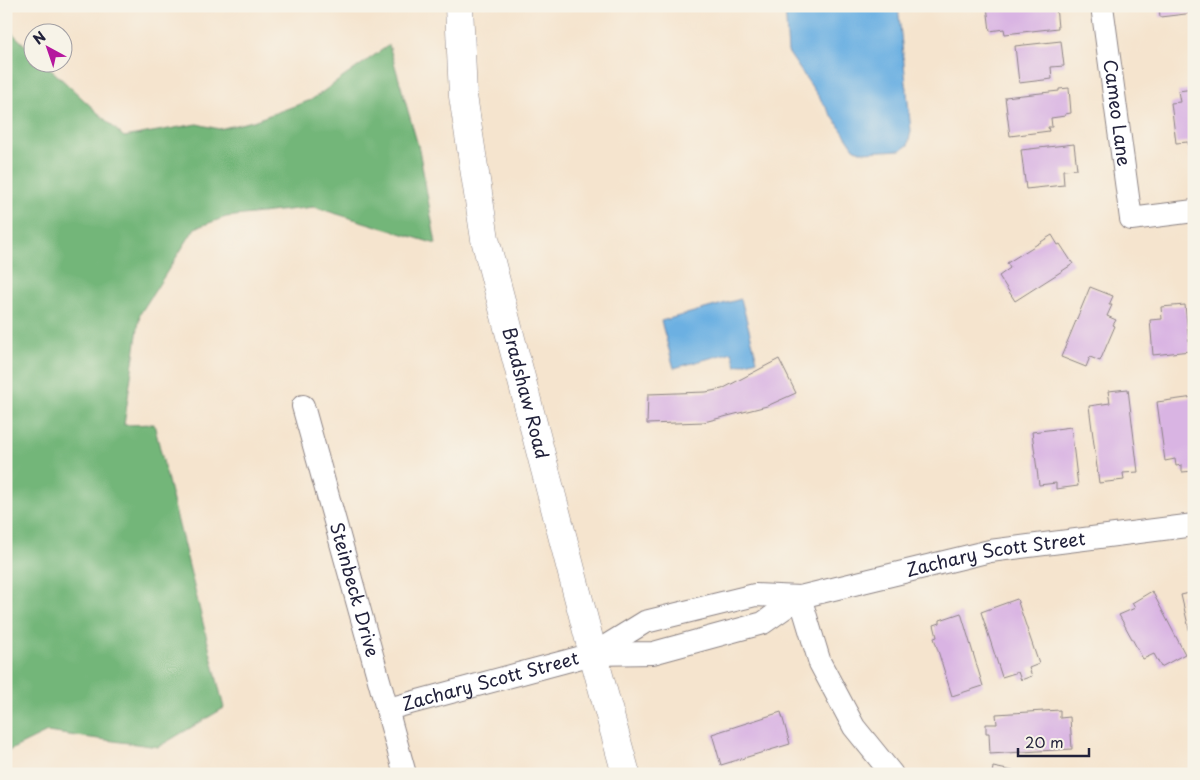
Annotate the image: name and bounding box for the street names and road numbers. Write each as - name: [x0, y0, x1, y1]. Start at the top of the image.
- street label: Cameo Lane: [1097, 58, 1139, 168]
- street label: Bradshaw Road: [496, 324, 557, 461]
- street label: Steinbeck Drive: [324, 519, 387, 660]
- street label: Zachary Scott Street: [903, 524, 1087, 583]
- street label: Zachary Scott Street: [399, 643, 581, 717]

